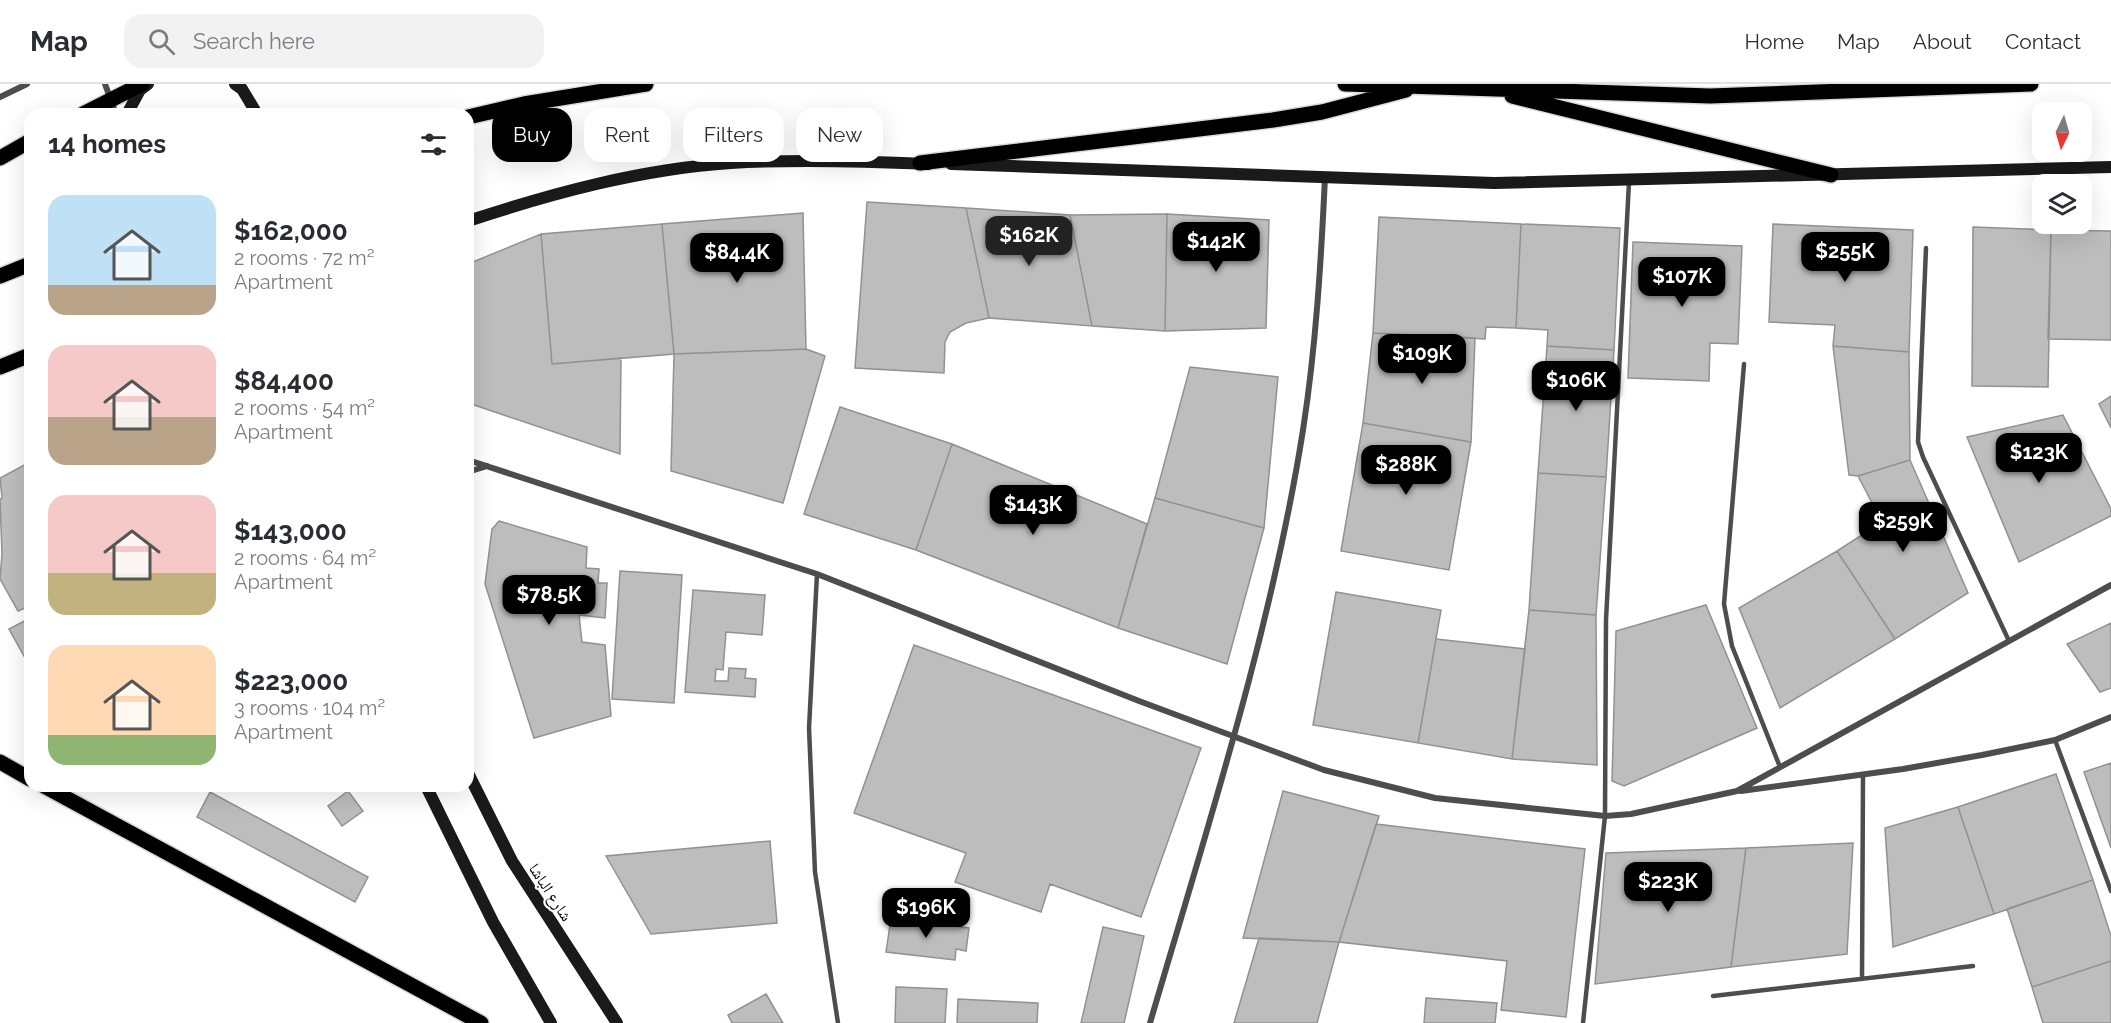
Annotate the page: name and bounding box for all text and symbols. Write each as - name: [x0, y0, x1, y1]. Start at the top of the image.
- search box: [124, 14, 544, 68]
- text: Map: [30, 25, 88, 58]
- icon: search: [145, 25, 178, 58]
- text: Search here: [193, 28, 315, 54]
- text: Home: [1745, 29, 1804, 54]
- text: Map: [1837, 29, 1880, 54]
- text: About: [1913, 29, 1972, 54]
- text: Contact: [2005, 29, 2081, 54]
- north arrow: [2032, 102, 2092, 162]
- map controls: [2032, 102, 2092, 234]
- chip: Buy: [492, 108, 572, 162]
- chip: Rent: [584, 108, 671, 162]
- chip: Filters: [683, 108, 784, 162]
- chip: New: [796, 108, 883, 162]
- icon: filters: [417, 128, 450, 161]
- text: 14 homes: [48, 129, 166, 159]
- button: layers: [2032, 174, 2092, 234]
- text: $162,000: [234, 216, 348, 246]
- pin: $162K: [987, 216, 1071, 267]
- icon: home: [96, 219, 168, 291]
- pin: $142K: [1174, 222, 1258, 273]
- text: $162K: [999, 223, 1059, 247]
- text: $142K: [1187, 229, 1245, 253]
- pin: $255K: [1803, 232, 1887, 283]
- pin: $84.4K: [688, 233, 786, 284]
- text: $255K: [1815, 239, 1875, 263]
- text: $84.4K: [704, 240, 770, 264]
- text: 2 rooms · 72 m²: [234, 246, 374, 270]
- pin: $107K: [1640, 257, 1724, 308]
- text: $107K: [1652, 264, 1712, 288]
- text: Apartment: [234, 270, 333, 294]
- pin: $109K: [1380, 334, 1464, 385]
- text: $109K: [1392, 341, 1452, 365]
- pin: $106K: [1534, 361, 1618, 412]
- text: $84,400: [234, 366, 334, 396]
- text: $106K: [1546, 368, 1606, 392]
- icon: home: [96, 369, 168, 441]
- text: 2 rooms · 54 m²: [234, 396, 375, 420]
- text: Apartment: [234, 420, 333, 444]
- pin: $123K: [1997, 433, 2081, 484]
- text: $123K: [2010, 440, 2068, 464]
- pin: $288K: [1364, 445, 1448, 496]
- text: $288K: [1375, 452, 1437, 476]
- pin: $143K: [991, 485, 1075, 536]
- text: $143K: [1004, 492, 1062, 516]
- pin: $259K: [1861, 502, 1945, 553]
- text: $259K: [1873, 509, 1933, 533]
- text: $143,000: [234, 516, 347, 546]
- icon: home: [96, 519, 168, 591]
- text: 2 rooms · 64 m²: [234, 546, 376, 570]
- text: Apartment: [234, 570, 333, 594]
- pin: $78.5K: [500, 575, 598, 626]
- text: $78.5K: [517, 582, 581, 606]
- text: $223,000: [234, 666, 348, 696]
- icon: home: [96, 669, 168, 741]
- text: 3 rooms · 104 m²: [234, 696, 385, 720]
- text: Apartment: [234, 720, 333, 744]
- street label: شارع الباشا: [524, 860, 576, 925]
- pin: $223K: [1626, 862, 1710, 913]
- text: $223K: [1638, 869, 1698, 893]
- pin: $196K: [884, 888, 968, 939]
- text: $196K: [896, 895, 956, 919]

